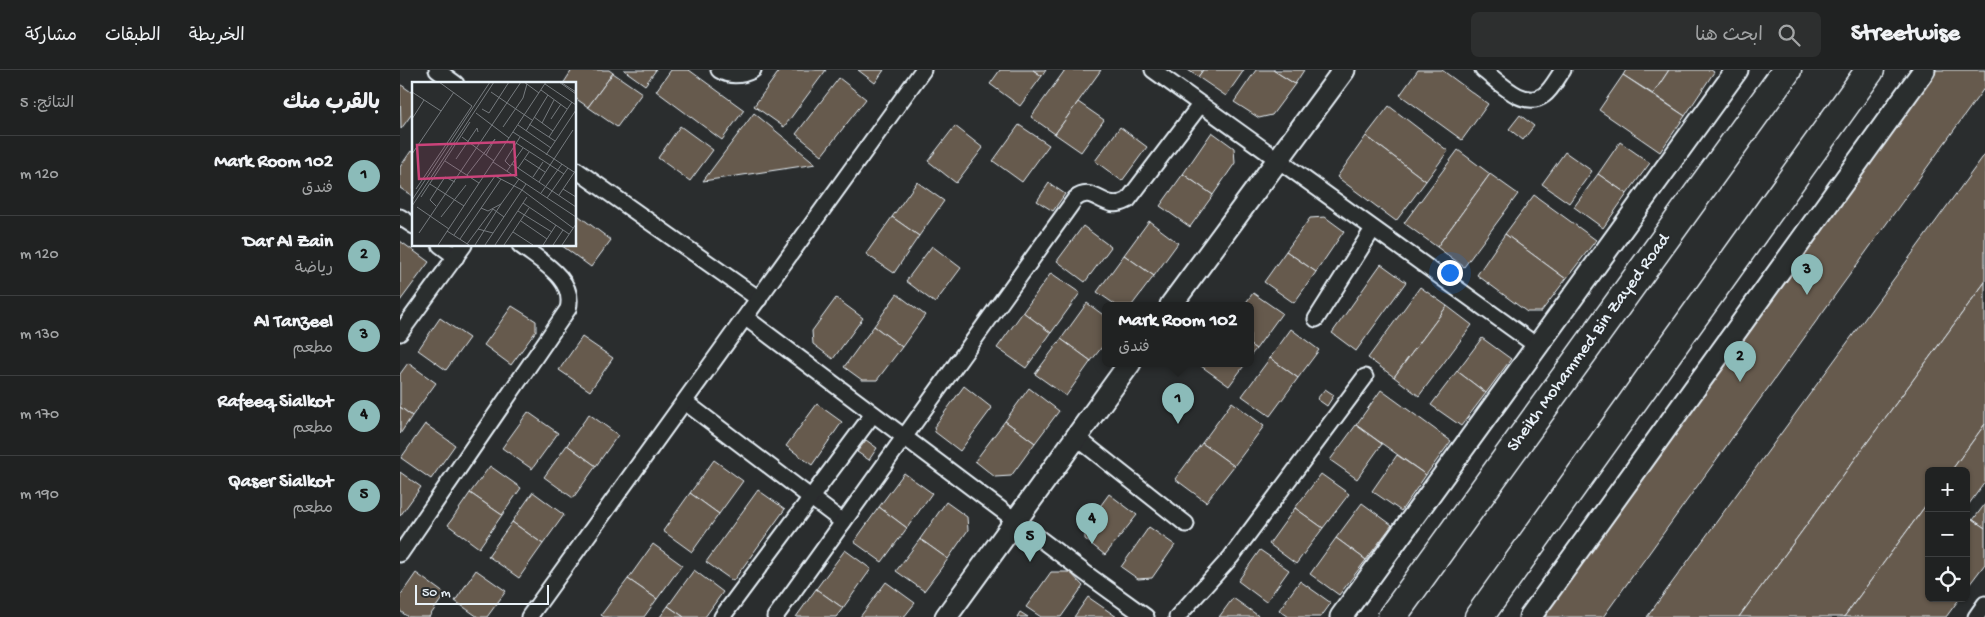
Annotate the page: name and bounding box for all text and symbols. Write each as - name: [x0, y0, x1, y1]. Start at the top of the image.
- search box: [1471, 12, 1821, 57]
- text: Streetwise: [1851, 20, 1960, 49]
- icon: search: [1775, 21, 1803, 49]
- text: ابحث هنا: [1695, 25, 1763, 48]
- text: مشاركة: [25, 26, 77, 47]
- text: الطبقات: [105, 26, 161, 47]
- text: الخريطة: [189, 26, 245, 47]
- inset map: [412, 82, 576, 246]
- text: بالقرب منك: [283, 92, 380, 117]
- text: النتائج: 5: [20, 95, 74, 114]
- text: Mark Room 102: [214, 151, 333, 174]
- text: 120 m: [20, 166, 59, 185]
- text: 1: [361, 166, 367, 185]
- text: فندق: [302, 180, 333, 199]
- street label: Sheikh Mohammed Bin Zayed Road: [1503, 229, 1676, 456]
- text: Dar Al Zain: [243, 231, 333, 254]
- text: 120 m: [20, 246, 59, 265]
- text: 2: [360, 246, 368, 265]
- pin: 3: [1791, 254, 1823, 295]
- text: رياضة: [295, 260, 333, 279]
- your location: [1437, 260, 1463, 286]
- popup: [1102, 302, 1254, 367]
- text: Mark Room 102: [1119, 310, 1237, 333]
- text: Al Tanzeel: [254, 311, 333, 334]
- text: 130 m: [20, 326, 59, 345]
- text: 3: [360, 326, 368, 345]
- text: فندق: [1119, 339, 1150, 358]
- text: مطعم: [293, 340, 333, 359]
- pin: 2: [1724, 341, 1756, 382]
- pin: 1: [1162, 383, 1194, 424]
- text: Rafeeq Sialkot: [217, 391, 333, 414]
- text: 170 m: [20, 406, 59, 425]
- text: 4: [360, 406, 368, 425]
- text: مطعم: [293, 420, 333, 439]
- map controls: [1925, 467, 1970, 602]
- button: +: [1925, 467, 1970, 512]
- text: Qaser Sialkot: [228, 471, 333, 494]
- text: 190 m: [20, 486, 59, 505]
- text: 5: [360, 486, 368, 505]
- text: مطعم: [293, 500, 333, 519]
- pin: 4: [1076, 503, 1108, 544]
- button: −: [1925, 512, 1970, 557]
- pin: 5: [1014, 521, 1046, 562]
- button: locate: [1925, 557, 1970, 602]
- scale bar: [415, 582, 549, 605]
- text: 50 m: [422, 585, 451, 602]

